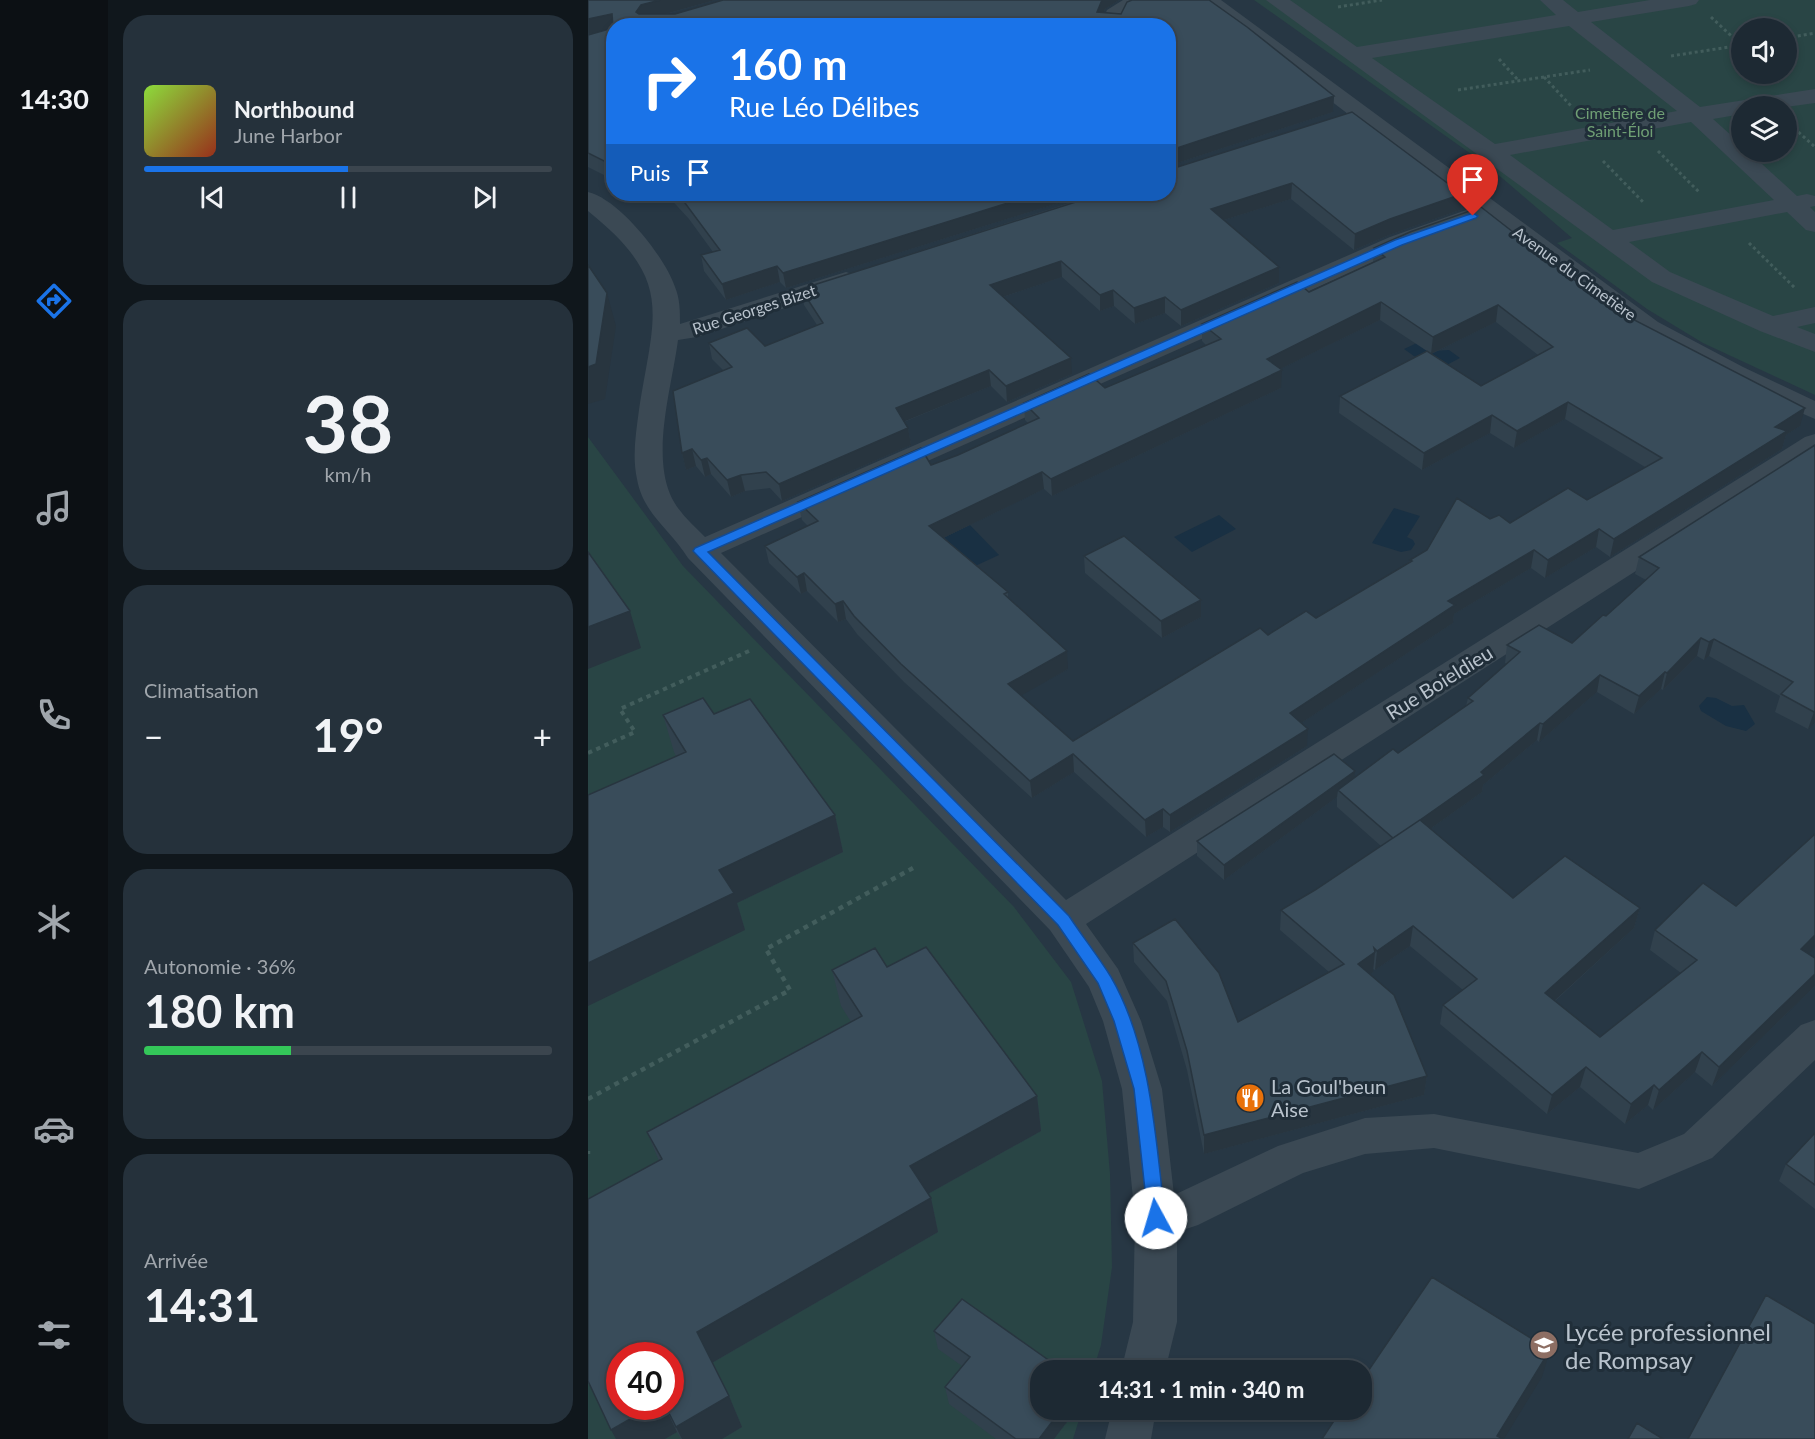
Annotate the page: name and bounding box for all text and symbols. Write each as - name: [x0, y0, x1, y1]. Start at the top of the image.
- map controls: [1731, 18, 1797, 162]
- button: sound: [1731, 18, 1797, 84]
- text: 160 m: [729, 39, 847, 89]
- icon: right: [630, 42, 708, 120]
- text: 14:30: [19, 82, 89, 115]
- text: Rue Léo Délibes: [729, 90, 919, 123]
- text: Northbound: [234, 96, 354, 123]
- button: layers: [1731, 96, 1797, 162]
- park label: Cimetière de Saint-Éloi: [1575, 103, 1665, 140]
- text: June Harbor: [234, 123, 342, 147]
- pin: [1447, 154, 1498, 216]
- icon: arrive: [682, 156, 715, 189]
- text: Puis: [630, 159, 670, 186]
- icon: arrive: [1456, 163, 1489, 196]
- icon: previous: [196, 181, 229, 214]
- icon: pause: [332, 181, 365, 214]
- icon: next: [468, 181, 501, 214]
- street label: Avenue du Cimetière: [1510, 222, 1640, 324]
- icon: directions: [33, 280, 75, 322]
- street label: Rue Georges Bizet: [690, 280, 818, 338]
- text: 38: [303, 376, 393, 470]
- text: km/h: [325, 462, 371, 486]
- icon: music: [33, 487, 75, 529]
- street label: Rue Boieldieu: [1381, 640, 1497, 724]
- text: Climatisation: [144, 678, 259, 702]
- icon: phone: [33, 694, 75, 736]
- text: 19°: [313, 708, 383, 762]
- text: −: [144, 716, 163, 756]
- text: +: [533, 716, 552, 756]
- icon: climate: [33, 901, 75, 943]
- text: Autonomie · 36%: [144, 954, 296, 978]
- text: 180 km: [144, 984, 295, 1038]
- place label: La Goul'beun Aise: [1271, 1074, 1386, 1121]
- restaurant icon: La Goul'beun Aise: [1234, 1082, 1266, 1114]
- icon: car: [33, 1108, 75, 1150]
- position arrow: [1124, 1186, 1188, 1250]
- text: Arrivée: [144, 1248, 208, 1272]
- text: 14:31: [144, 1278, 260, 1332]
- icon: filters: [33, 1314, 75, 1356]
- place label: Lycée professionnel de Rompsay: [1565, 1317, 1771, 1374]
- school or university icon: Lycée professionnel de Rompsay: [1528, 1329, 1560, 1361]
- speed limit sign: 40: [606, 1342, 684, 1420]
- text: 14:31 · 1 min · 340 m: [1098, 1376, 1304, 1403]

